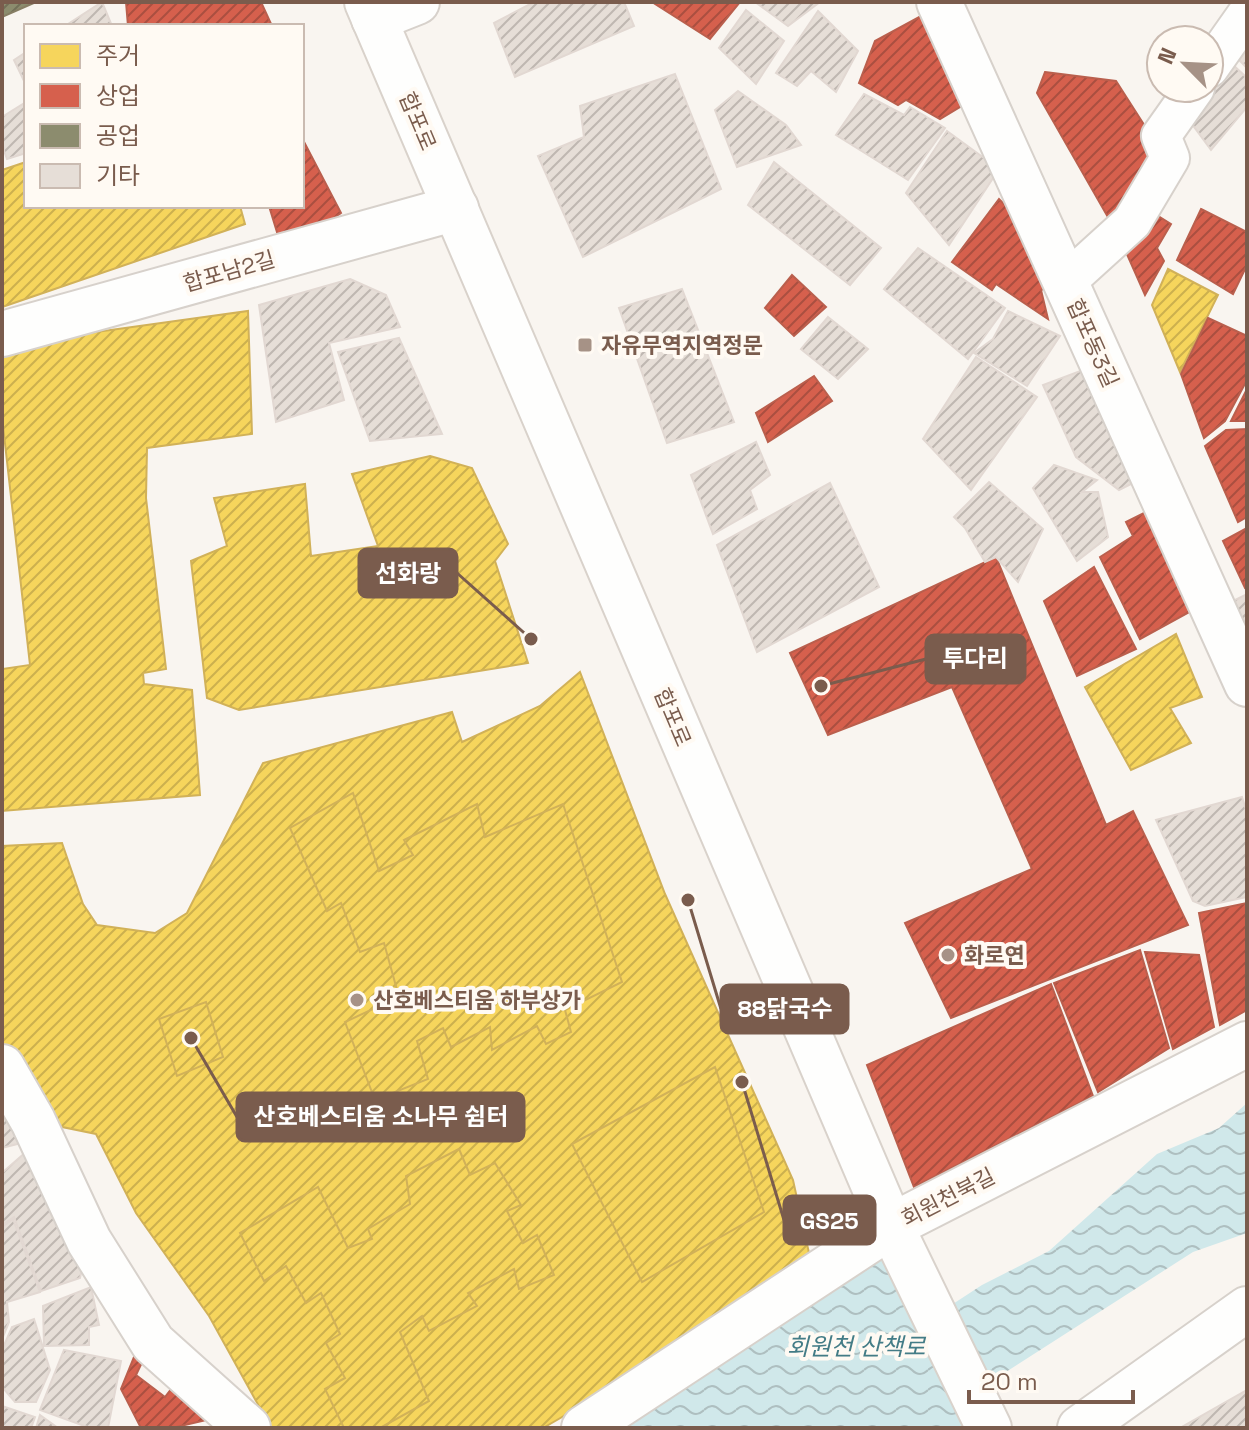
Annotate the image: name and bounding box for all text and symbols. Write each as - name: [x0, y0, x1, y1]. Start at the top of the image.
- legend: [24, 24, 304, 208]
- north arrow: [1145, 24, 1225, 104]
- text: 주거: [96, 40, 140, 71]
- text: N: [1151, 43, 1183, 68]
- text: 상업: [96, 80, 140, 111]
- street label: 합포로: [393, 88, 443, 154]
- text: 공업: [96, 120, 140, 151]
- text: 기타: [96, 160, 140, 191]
- street label: 합포남2길: [180, 245, 278, 297]
- street label: 합포동3길: [1061, 294, 1125, 392]
- place label: 자유무역지역정문: [601, 331, 763, 359]
- marker: 자유무역지역정문: [576, 336, 594, 354]
- callout: 선화랑: [359, 549, 457, 597]
- text: 선화랑: [375, 558, 441, 589]
- callout: 투다리: [926, 635, 1025, 683]
- text: 투다리: [942, 643, 1008, 674]
- street label: 합포로: [648, 684, 698, 750]
- place label: 화로연: [964, 941, 1025, 969]
- marker: 화로연: [939, 946, 957, 964]
- callout: 88닭국수: [721, 985, 848, 1033]
- place label: 산호베스티움 하부상가: [373, 986, 581, 1014]
- marker: 산호베스티움 하부상가: [348, 991, 366, 1009]
- text: 88닭국수: [737, 993, 833, 1024]
- callout: 산호베스티움 소나무 쉼터: [237, 1093, 524, 1141]
- text: 산호베스티움 소나무 쉼터: [253, 1101, 509, 1132]
- street label: 회원천북길: [897, 1162, 999, 1232]
- callout: GS25: [784, 1196, 875, 1244]
- text: GS25: [799, 1205, 859, 1236]
- water label: 회원천 산책로: [787, 1331, 926, 1362]
- scale bar: [969, 1354, 1133, 1404]
- text: 20 m: [981, 1366, 1038, 1397]

